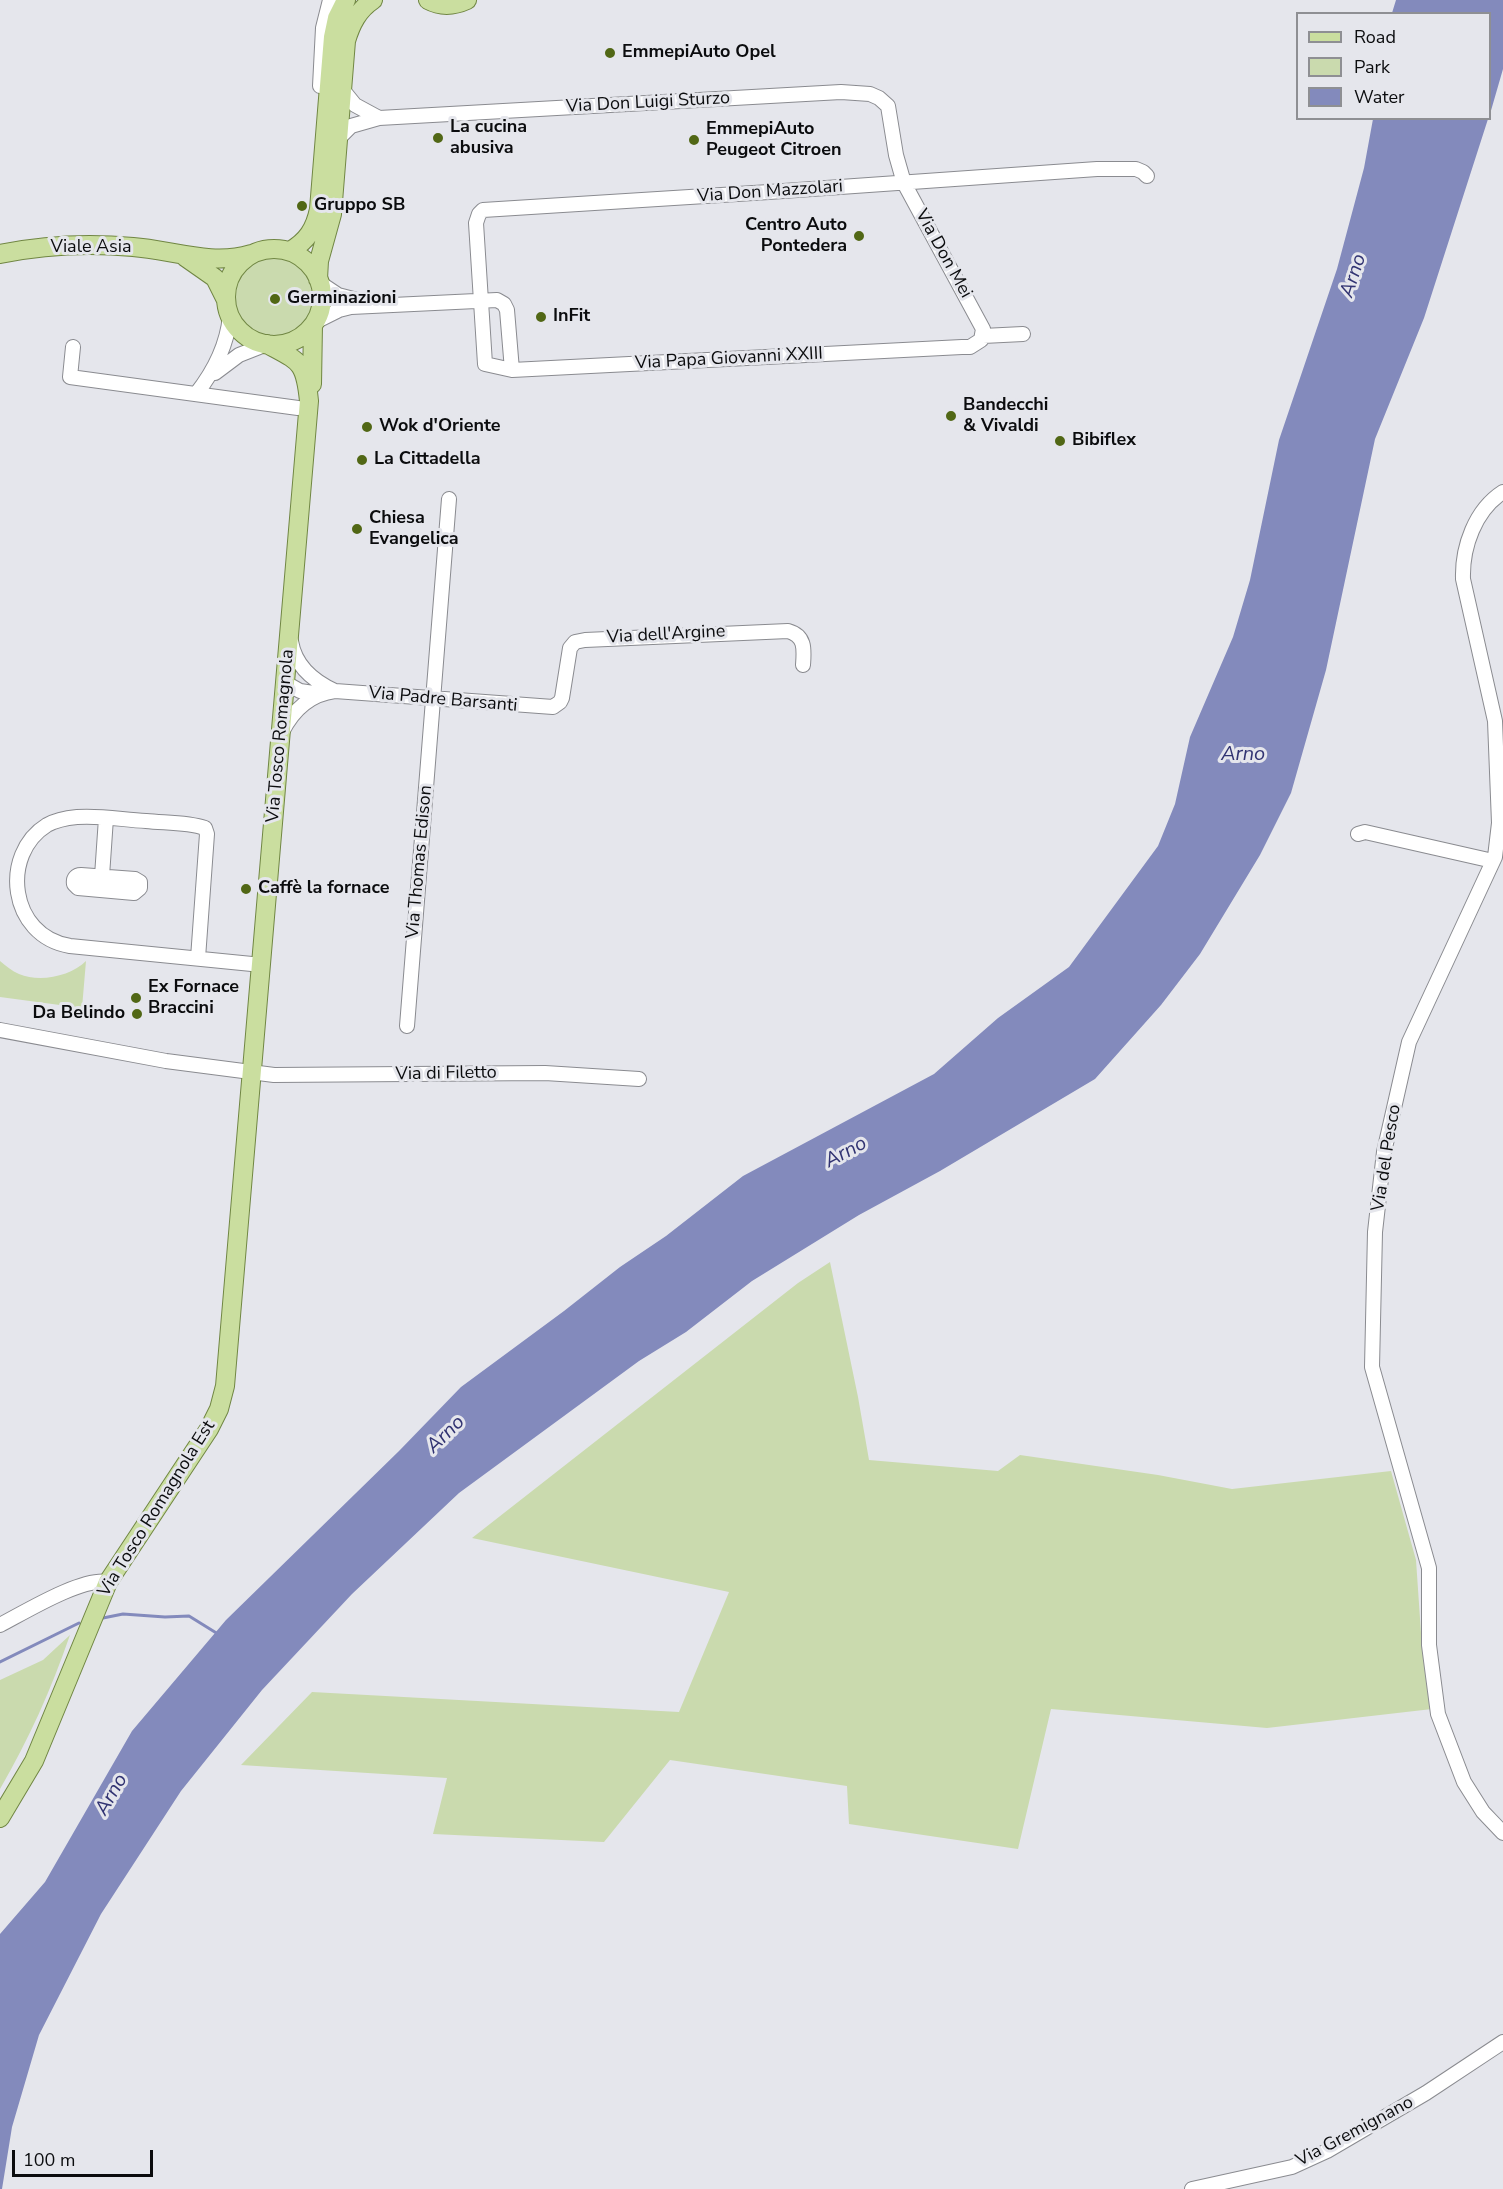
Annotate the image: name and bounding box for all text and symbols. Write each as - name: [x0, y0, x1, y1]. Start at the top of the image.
- legend: [1296, 12, 1491, 120]
- text: Road: [1354, 25, 1396, 49]
- place label: EmmepiAuto Opel: [622, 42, 776, 64]
- marker: EmmepiAuto Opel: [603, 46, 617, 60]
- text: Park: [1354, 55, 1390, 79]
- text: Water: [1354, 85, 1405, 109]
- street label: Via Don Luigi Sturzo: [565, 88, 731, 118]
- place label: La cucina abusiva: [450, 117, 527, 160]
- place label: EmmepiAuto Peugeot Citroen: [706, 119, 841, 162]
- marker: La cucina abusiva: [431, 131, 445, 145]
- marker: EmmepiAuto Peugeot Citroen: [687, 133, 701, 147]
- street label: Via Don Mazzolari: [696, 176, 844, 208]
- place label: Gruppo SB: [314, 195, 405, 217]
- marker: Gruppo SB: [295, 199, 309, 213]
- street label: Via Don Mei: [910, 206, 976, 302]
- place label: Centro Auto Pontedera: [745, 215, 847, 258]
- marker: Centro Auto Pontedera: [852, 229, 866, 243]
- street label: Viale Asia: [51, 237, 131, 259]
- water label: Arno: [1336, 251, 1372, 301]
- place label: Germinazioni: [287, 288, 396, 310]
- marker: Germinazioni: [268, 292, 282, 306]
- place label: InFit: [553, 306, 590, 328]
- marker: InFit: [534, 310, 548, 324]
- street label: Via Papa Giovanni XXIII: [634, 343, 824, 375]
- place label: Bandecchi & Vivaldi: [963, 395, 1048, 438]
- marker: Bandecchi & Vivaldi: [944, 409, 958, 423]
- place label: Wok d'Oriente: [379, 416, 501, 438]
- marker: Wok d'Oriente: [360, 420, 374, 434]
- place label: Bibiflex: [1072, 430, 1136, 452]
- marker: Bibiflex: [1053, 434, 1067, 448]
- place label: La Cittadella: [374, 449, 481, 471]
- marker: La Cittadella: [355, 453, 369, 467]
- place label: Chiesa Evangelica: [369, 508, 459, 550]
- marker: Chiesa Evangelica: [350, 522, 364, 536]
- street label: Via dell'Argine: [606, 621, 726, 649]
- street label: Via Tosco Romagnola: [263, 648, 299, 824]
- street label: Via Padre Barsanti: [368, 683, 518, 717]
- water label: Arno: [1221, 743, 1265, 767]
- street label: Via Thomas Edison: [403, 784, 437, 940]
- place label: Caffè la fornace: [258, 878, 389, 900]
- marker: Caffè la fornace: [239, 882, 253, 896]
- place label: Ex Fornace Braccini: [148, 977, 239, 1020]
- marker: Ex Fornace Braccini: [129, 991, 143, 1005]
- place label: Da Belindo: [32, 1003, 125, 1025]
- marker: Da Belindo: [130, 1007, 144, 1021]
- street label: Via di Filetto: [395, 1062, 497, 1086]
- street label: Via del Pesco: [1368, 1103, 1406, 1213]
- water label: Arno: [821, 1132, 871, 1174]
- water label: Arno: [422, 1411, 470, 1459]
- street label: Via Tosco Romagnola Est: [94, 1417, 220, 1601]
- water label: Arno: [91, 1770, 133, 1820]
- street label: Via Gremignano: [1293, 2092, 1417, 2172]
- scale bar: [15, 2138, 156, 2176]
- text: 100 m: [23, 2148, 75, 2172]

